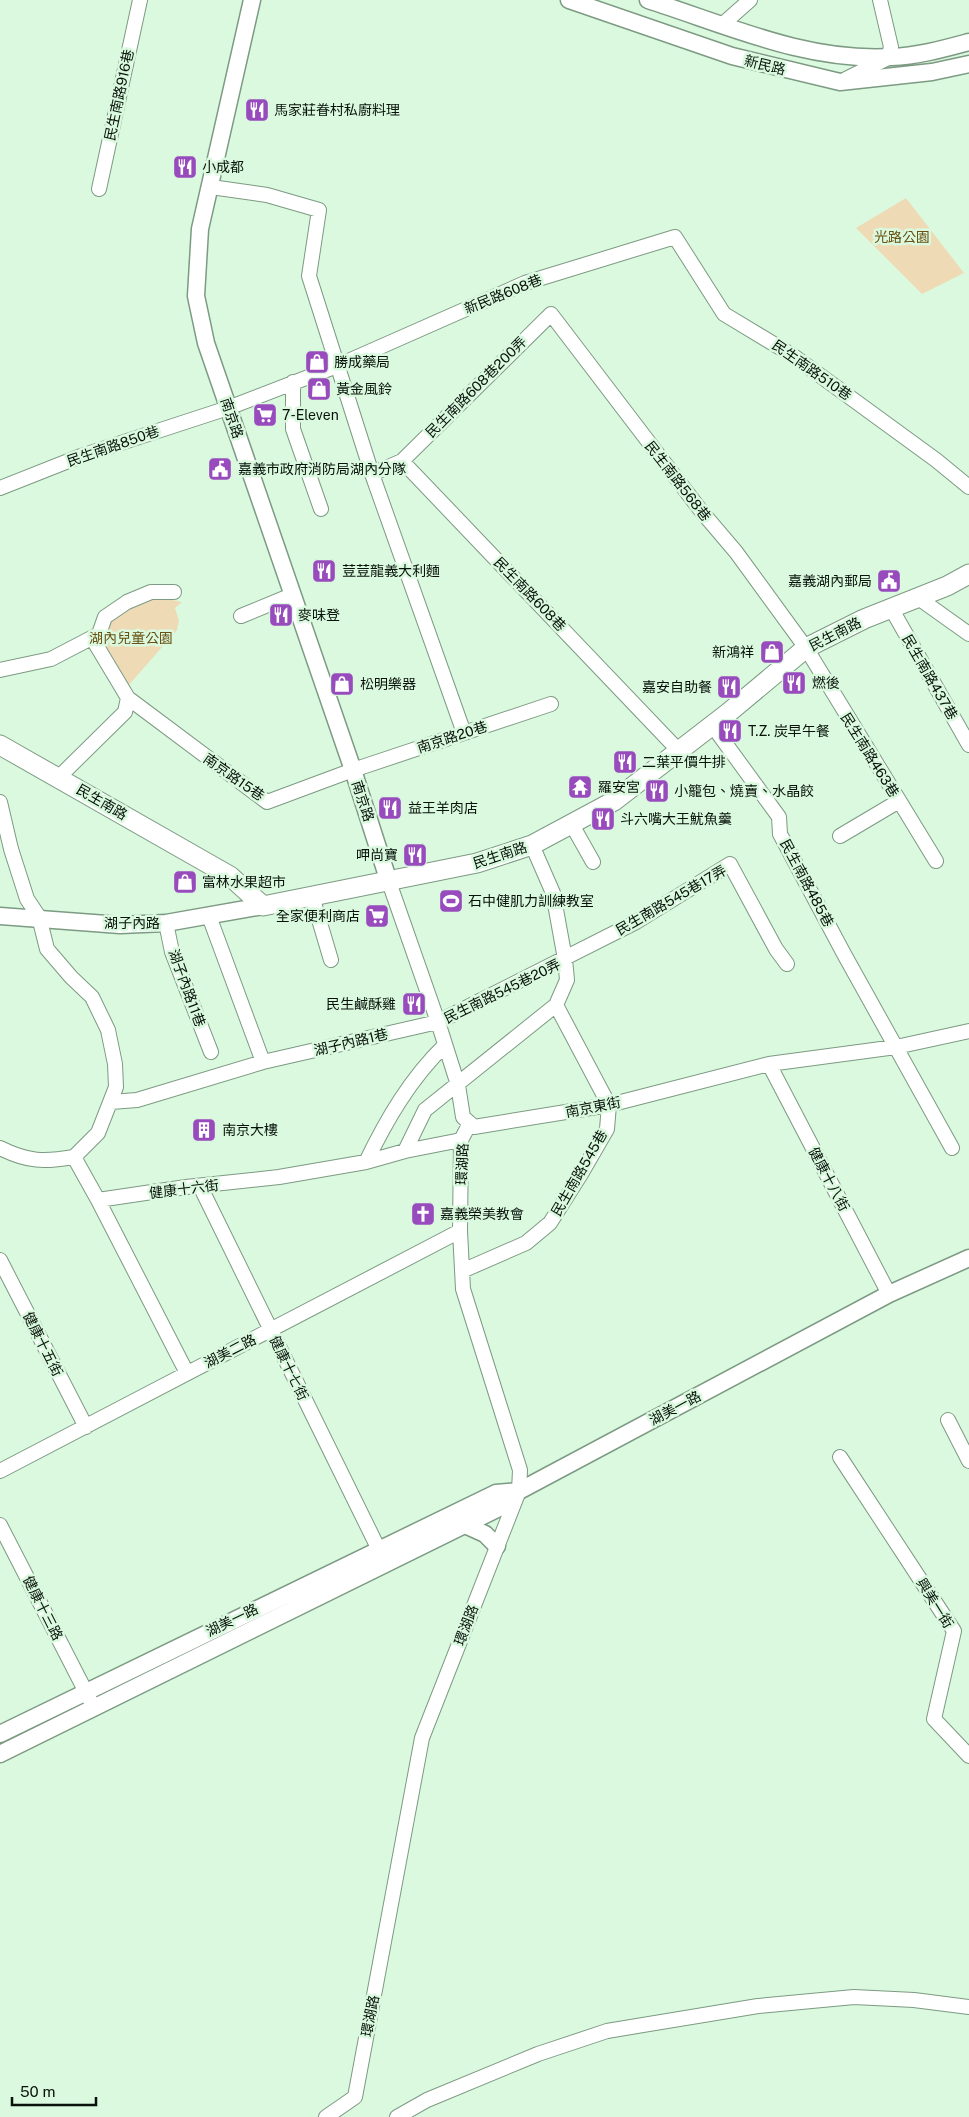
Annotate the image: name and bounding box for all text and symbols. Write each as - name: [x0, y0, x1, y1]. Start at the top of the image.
- street label: 民生南路916巷: [101, 48, 137, 142]
- street label: 新民路: [743, 52, 787, 78]
- restaurant icon: 馬家莊眷村私廚料理: [244, 97, 270, 123]
- place label: 馬家莊眷村私廚料理: [274, 102, 400, 118]
- restaurant icon: 小成都: [172, 154, 198, 180]
- place label: 小成都: [202, 159, 244, 175]
- park label: 光路公園: [874, 229, 930, 245]
- street label: 新民路608巷: [462, 271, 544, 317]
- street label: 民生南路608巷200弄: [422, 333, 530, 441]
- street label: 民生南路510巷: [769, 337, 855, 403]
- shop icon: 勝成藥局: [304, 349, 330, 375]
- place label: 勝成藥局: [334, 354, 390, 370]
- shop icon: 黃金風鈴: [306, 376, 332, 402]
- place label: 黃金風鈴: [336, 381, 392, 397]
- street label: 南京路: [218, 396, 246, 440]
- supermarket icon: 7-Eleven: [252, 402, 278, 428]
- place label: 7-Eleven: [282, 407, 339, 423]
- street label: 民生南路850巷: [65, 423, 161, 469]
- street label: 民生南路568巷: [642, 438, 714, 524]
- public building icon: 嘉義市政府消防局湖內分隊: [207, 456, 233, 482]
- place label: 嘉義市政府消防局湖內分隊: [238, 461, 406, 477]
- street label: 民生南路608巷: [491, 554, 569, 634]
- restaurant icon: 荳荳龍義大利麵: [311, 558, 337, 584]
- place label: 荳荳龍義大利麵: [342, 563, 440, 579]
- public building icon: 嘉義湖內郵局: [876, 568, 902, 594]
- place label: 嘉義湖內郵局: [788, 573, 872, 589]
- restaurant icon: 麥味登: [268, 602, 294, 628]
- place label: 麥味登: [298, 607, 340, 623]
- street label: 民生南路: [806, 614, 864, 654]
- park label: 湖內兒童公園: [89, 630, 173, 646]
- street label: 民生南路437巷: [899, 632, 961, 722]
- shop icon: 新鴻祥: [759, 639, 785, 665]
- place label: 新鴻祥: [712, 644, 754, 660]
- restaurant icon: 燃後: [781, 670, 807, 696]
- shop icon: 松明樂器: [329, 671, 355, 697]
- restaurant icon: 嘉安自助餐: [716, 674, 742, 700]
- place label: 燃後: [812, 675, 840, 691]
- place label: 松明樂器: [360, 676, 416, 692]
- place label: 嘉安自助餐: [642, 679, 712, 695]
- street label: 民生南路463巷: [838, 710, 902, 800]
- street label: 南京路20巷: [415, 718, 489, 756]
- restaurant icon: T.Z. 炭早午餐: [717, 718, 743, 744]
- place label: T.Z. 炭早午餐: [748, 723, 830, 739]
- restaurant icon: 二葉平價牛排: [612, 749, 638, 775]
- street label: 南京路15巷: [200, 750, 268, 804]
- place label: 二葉平價牛排: [642, 754, 726, 770]
- temple icon: 羅安宮: [567, 774, 593, 800]
- restaurant icon: 小籠包、燒賣、水晶餃: [644, 778, 670, 804]
- street label: 南京路: [349, 779, 377, 823]
- place label: 羅安宮: [598, 779, 640, 795]
- street label: 民生南路: [74, 781, 130, 823]
- place label: 小籠包、燒賣、水晶餃: [674, 783, 814, 799]
- restaurant icon: 益王羊肉店: [377, 795, 403, 821]
- place label: 益王羊肉店: [408, 800, 478, 816]
- restaurant icon: 斗六嘴大王魷魚羹: [590, 806, 616, 832]
- place label: 斗六嘴大王魷魚羹: [620, 811, 732, 827]
- street label: 民生南路485巷: [777, 836, 837, 930]
- street label: 民生南路: [471, 839, 529, 871]
- restaurant icon: 呷尚寶: [402, 842, 428, 868]
- place label: 呷尚寶: [356, 847, 398, 863]
- street label: 民生南路545巷17弄: [613, 862, 729, 938]
- shop icon: 富林水果超市: [172, 869, 198, 895]
- place label: 富林水果超市: [202, 874, 286, 890]
- sports icon: 石中健肌力訓練教室: [438, 888, 464, 914]
- place label: 石中健肌力訓練教室: [468, 893, 594, 909]
- supermarket icon: 全家便利商店: [364, 903, 390, 929]
- place label: 全家便利商店: [276, 908, 360, 924]
- street label: 湖子內路: [104, 915, 160, 931]
- street label: 湖子內路11巷: [166, 947, 208, 1029]
- street label: 民生南路545巷20弄: [441, 956, 563, 1026]
- restaurant icon: 民生鹹酥雞: [401, 991, 427, 1017]
- place label: 民生鹹酥雞: [326, 996, 396, 1012]
- street label: 湖子內路1巷: [312, 1026, 390, 1058]
- street label: 南京東街: [564, 1094, 622, 1120]
- building icon: 南京大樓: [191, 1117, 217, 1143]
- place label: 南京大樓: [222, 1122, 278, 1138]
- street label: 民生南路545巷: [548, 1127, 610, 1219]
- street label: 環湖路: [453, 1143, 471, 1185]
- street label: 健康十八街: [806, 1144, 852, 1214]
- street label: 健康十六街: [148, 1177, 220, 1201]
- church icon: 嘉義榮美教會: [410, 1201, 436, 1227]
- place label: 嘉義榮美教會: [440, 1206, 524, 1222]
- street label: 健康十五街: [20, 1309, 66, 1379]
- street label: 湖美二路: [201, 1331, 259, 1371]
- street label: 健康十七街: [266, 1333, 312, 1403]
- street label: 湖美一路: [647, 1388, 703, 1428]
- street label: 健康十三路: [20, 1573, 66, 1643]
- street label: 興美一街: [913, 1575, 957, 1631]
- street label: 湖美一路: [203, 1601, 261, 1639]
- street label: 環湖路: [451, 1603, 481, 1647]
- street label: 環湖路: [358, 1994, 382, 2038]
- scale bar: [12, 2074, 96, 2106]
- text: 50 m: [20, 2083, 55, 2100]

